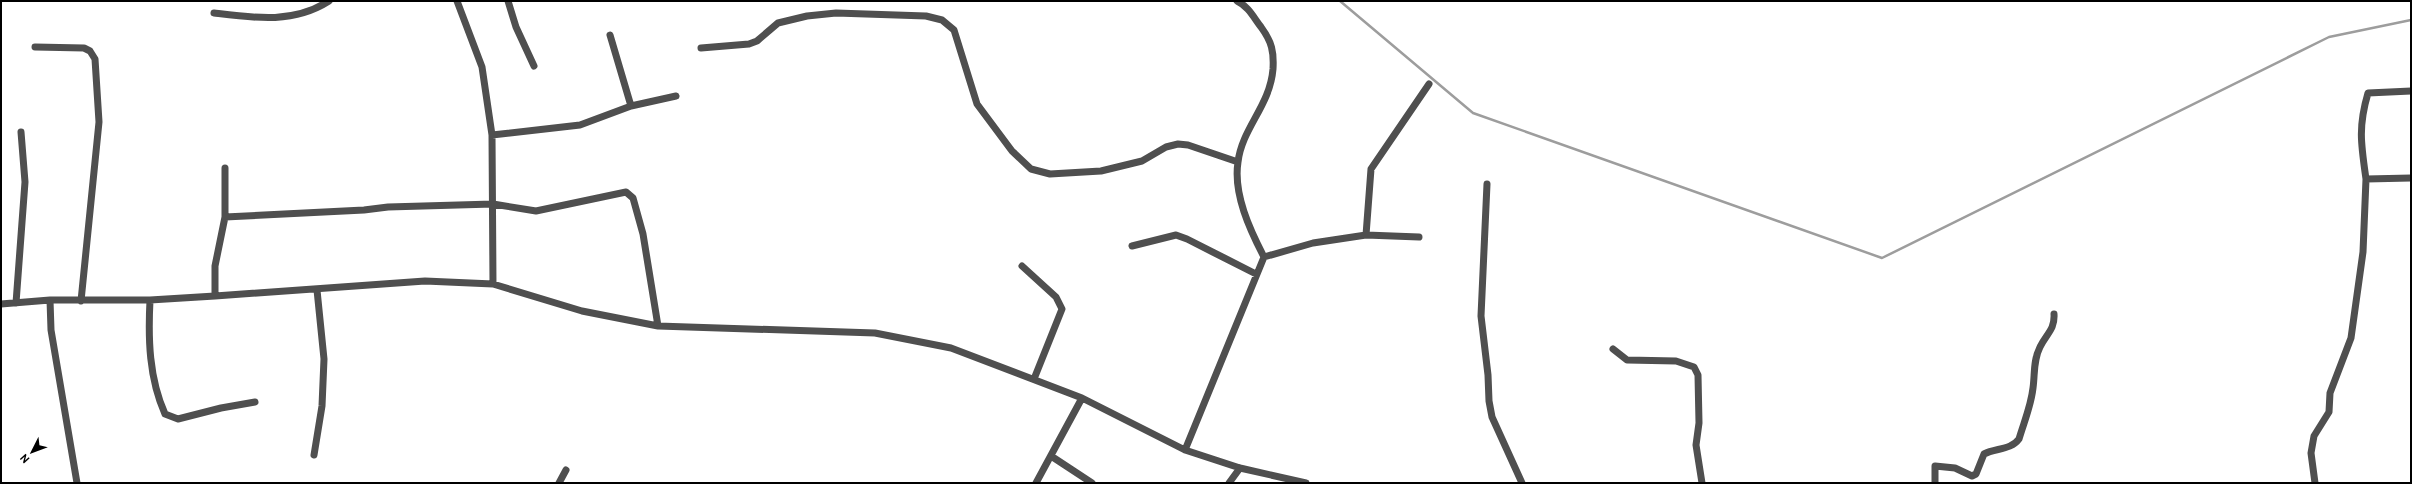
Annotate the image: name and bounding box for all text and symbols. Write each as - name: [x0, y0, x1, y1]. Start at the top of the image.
- north arrow: [12, 432, 52, 472]
- text: N: [17, 450, 33, 466]

